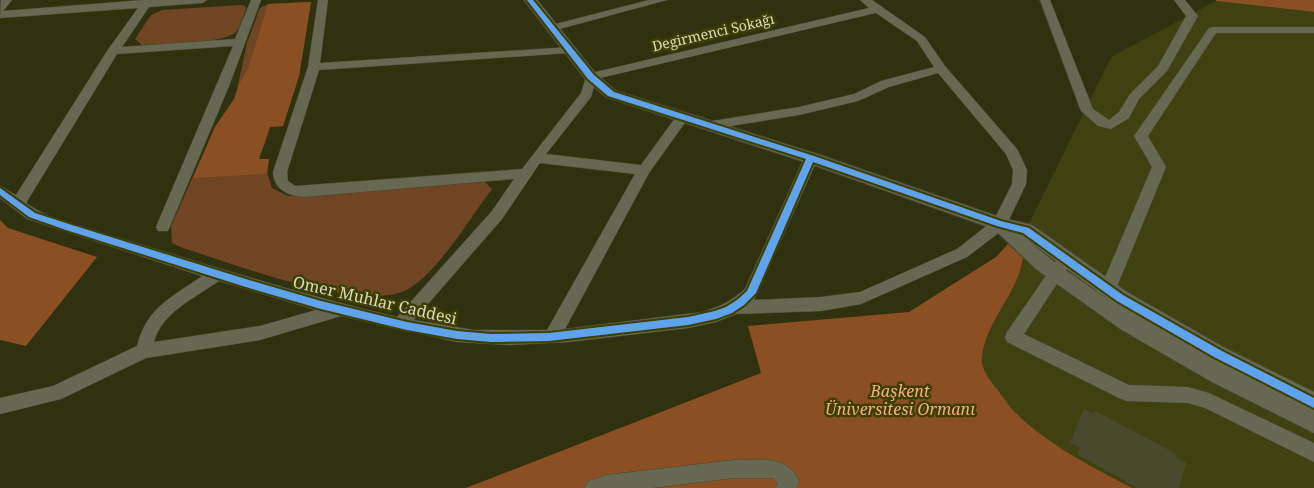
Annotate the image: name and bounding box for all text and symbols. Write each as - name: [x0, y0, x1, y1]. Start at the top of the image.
- street label: Degirmenci Sokağı: [650, 9, 776, 55]
- street label: Omer Muhlar Caddesi: [291, 270, 459, 330]
- park label: Başkent Üniversitesi Ormanı: [825, 380, 975, 420]

